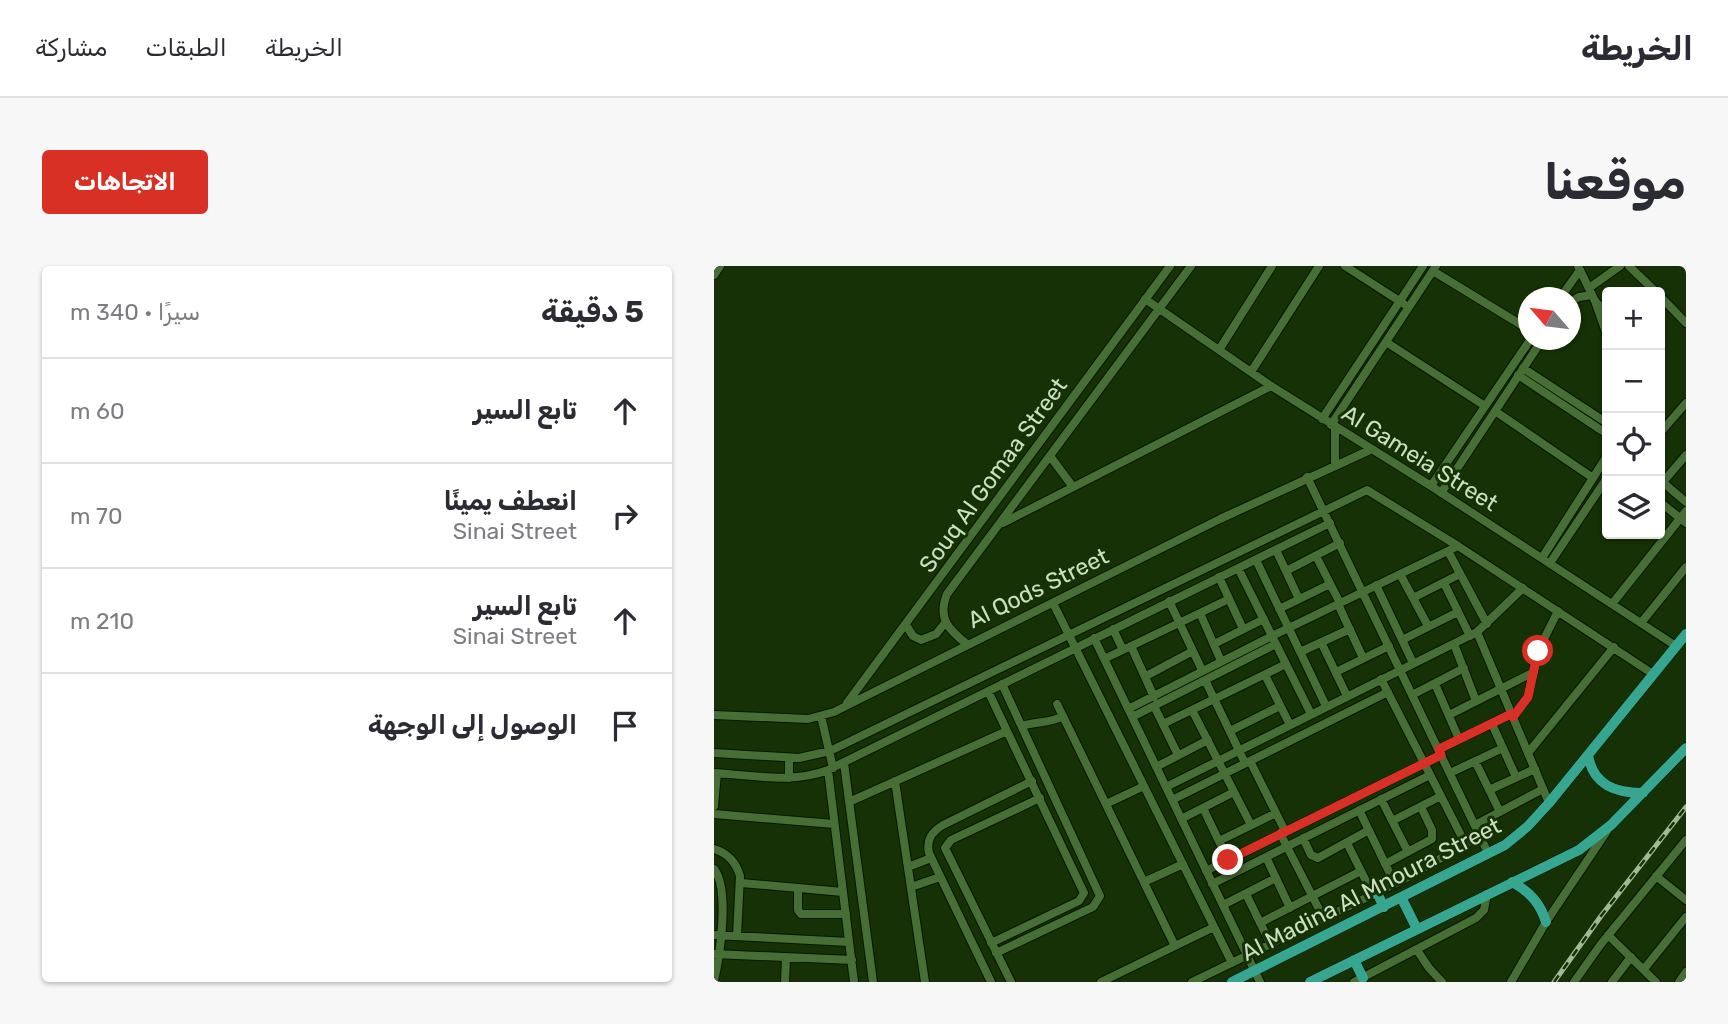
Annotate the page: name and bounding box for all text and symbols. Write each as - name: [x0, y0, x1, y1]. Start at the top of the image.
- text: الخريطة: [1581, 29, 1693, 68]
- text: مشاركة: [35, 34, 107, 62]
- text: الطبقات: [145, 34, 227, 62]
- text: الخريطة: [265, 34, 343, 62]
- button: الاتجاهات: [42, 150, 208, 214]
- text: موقعنا: [1544, 153, 1686, 211]
- north arrow: [1518, 287, 1581, 350]
- map controls: [1602, 287, 1665, 539]
- button: +: [1602, 287, 1665, 350]
- text: 5 دقيقة: [541, 294, 644, 330]
- text: سيرًا · 340 m: [70, 298, 200, 326]
- button: −: [1602, 350, 1665, 413]
- street label: Souq Al Gomaa Street: [913, 372, 1073, 578]
- icon: ahead: [606, 392, 644, 430]
- text: تابع السير: [473, 395, 577, 426]
- text: 60 m: [70, 397, 125, 425]
- street label: Al Gameia Street: [1337, 399, 1503, 517]
- button: locate: [1602, 413, 1665, 476]
- button: layers: [1602, 476, 1665, 539]
- text: انعطف يمينًا: [444, 486, 577, 517]
- icon: right: [606, 497, 644, 535]
- text: 70 m: [70, 502, 123, 530]
- text: Sinai Street: [453, 517, 577, 545]
- street label: Al Qods Street: [963, 542, 1113, 634]
- text: تابع السير: [473, 591, 577, 622]
- icon: ahead: [606, 602, 644, 640]
- text: 210 m: [70, 607, 134, 635]
- text: Sinai Street: [453, 622, 577, 650]
- route start: [1522, 635, 1553, 666]
- icon: arrive: [606, 707, 644, 745]
- text: الوصول إلى الوجهة: [368, 710, 577, 741]
- street label: Al Madina Al Mnoura Street: [1236, 811, 1506, 967]
- route end: [1212, 844, 1243, 875]

